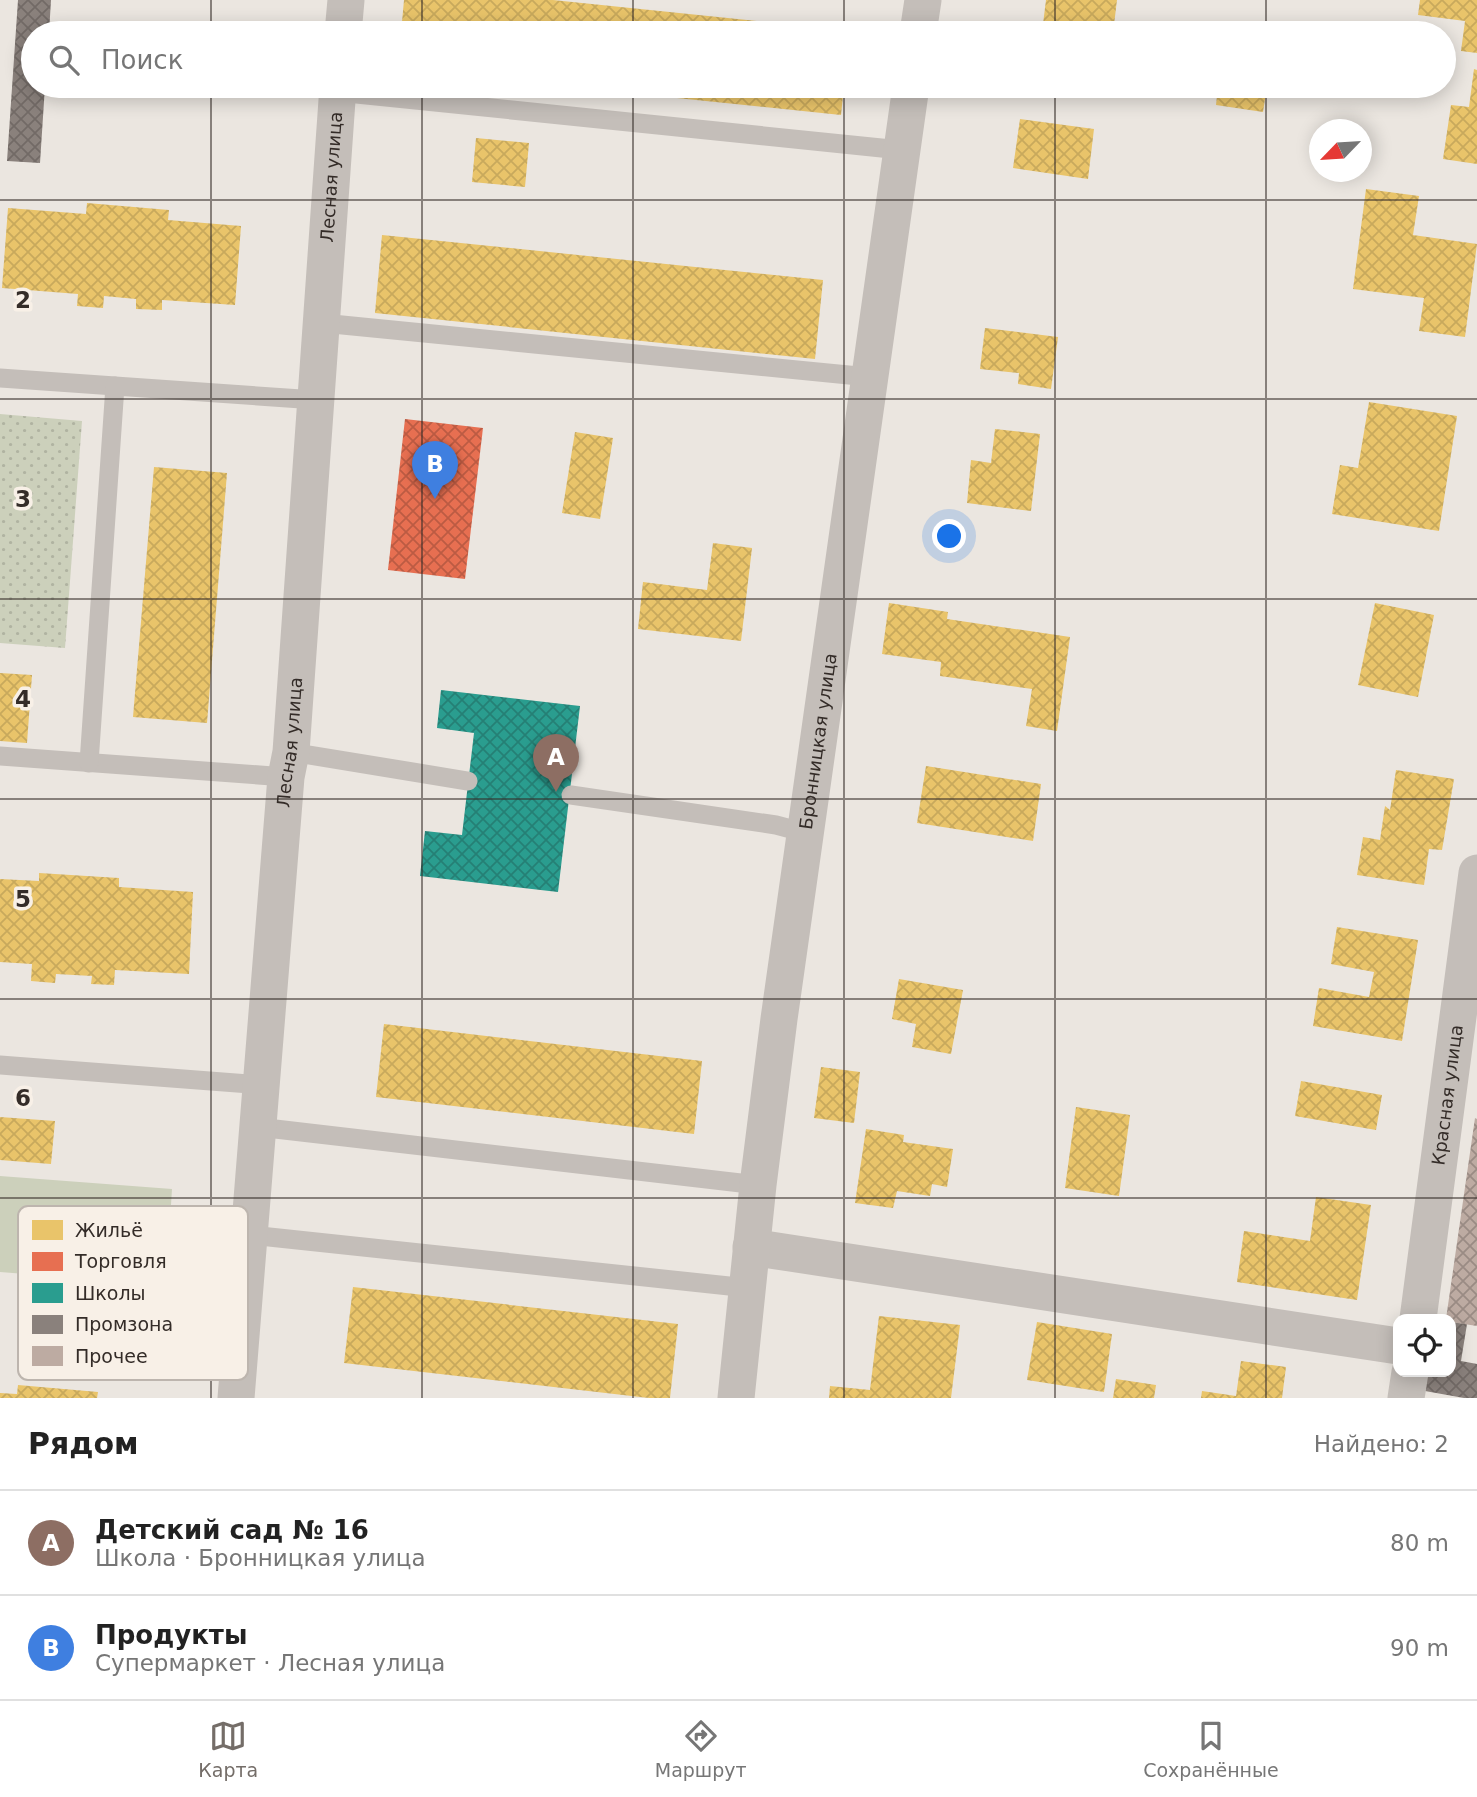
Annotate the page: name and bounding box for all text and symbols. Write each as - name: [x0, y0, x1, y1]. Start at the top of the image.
- search box: [21, 21, 1456, 98]
- icon: search: [45, 41, 83, 79]
- text: Поиск: [101, 45, 183, 75]
- street label: Лесная улица: [316, 111, 346, 243]
- north arrow: [1309, 119, 1372, 182]
- text: 2: [15, 287, 31, 313]
- pin: B: [412, 441, 458, 499]
- text: 3: [15, 486, 31, 512]
- your location: [932, 519, 966, 553]
- street label: Бронницкая улица: [795, 652, 841, 831]
- street label: Лесная улица: [273, 676, 306, 808]
- text: 4: [15, 686, 31, 712]
- pin: A: [533, 734, 579, 792]
- text: 5: [15, 886, 31, 912]
- street label: Красная улица: [1427, 1023, 1467, 1167]
- text: 6: [15, 1085, 31, 1111]
- legend: [18, 1206, 248, 1380]
- text: Жильё: [75, 1219, 143, 1241]
- text: Торговля: [74, 1250, 167, 1272]
- text: Школы: [75, 1282, 146, 1304]
- text: Промзона: [75, 1313, 173, 1335]
- map controls: [1393, 1314, 1456, 1377]
- button: locate: [1393, 1314, 1456, 1377]
- text: Прочее: [75, 1345, 148, 1367]
- text: Рядом: [28, 1426, 139, 1461]
- text: Найдено: 2: [1314, 1431, 1449, 1457]
- text: Детский сад № 16: [95, 1515, 369, 1545]
- text: A: [42, 1530, 60, 1556]
- text: 80 m: [1390, 1530, 1449, 1556]
- text: Школа · Бронницкая улица: [95, 1545, 426, 1571]
- text: Продукты: [95, 1620, 247, 1650]
- text: B: [42, 1635, 60, 1661]
- text: 90 m: [1390, 1635, 1449, 1661]
- text: Супермаркет · Лесная улица: [95, 1650, 445, 1676]
- tab: Карта: [198, 1717, 258, 1781]
- tab: Маршрут: [655, 1717, 747, 1781]
- tab: Сохранённые: [1143, 1717, 1279, 1781]

